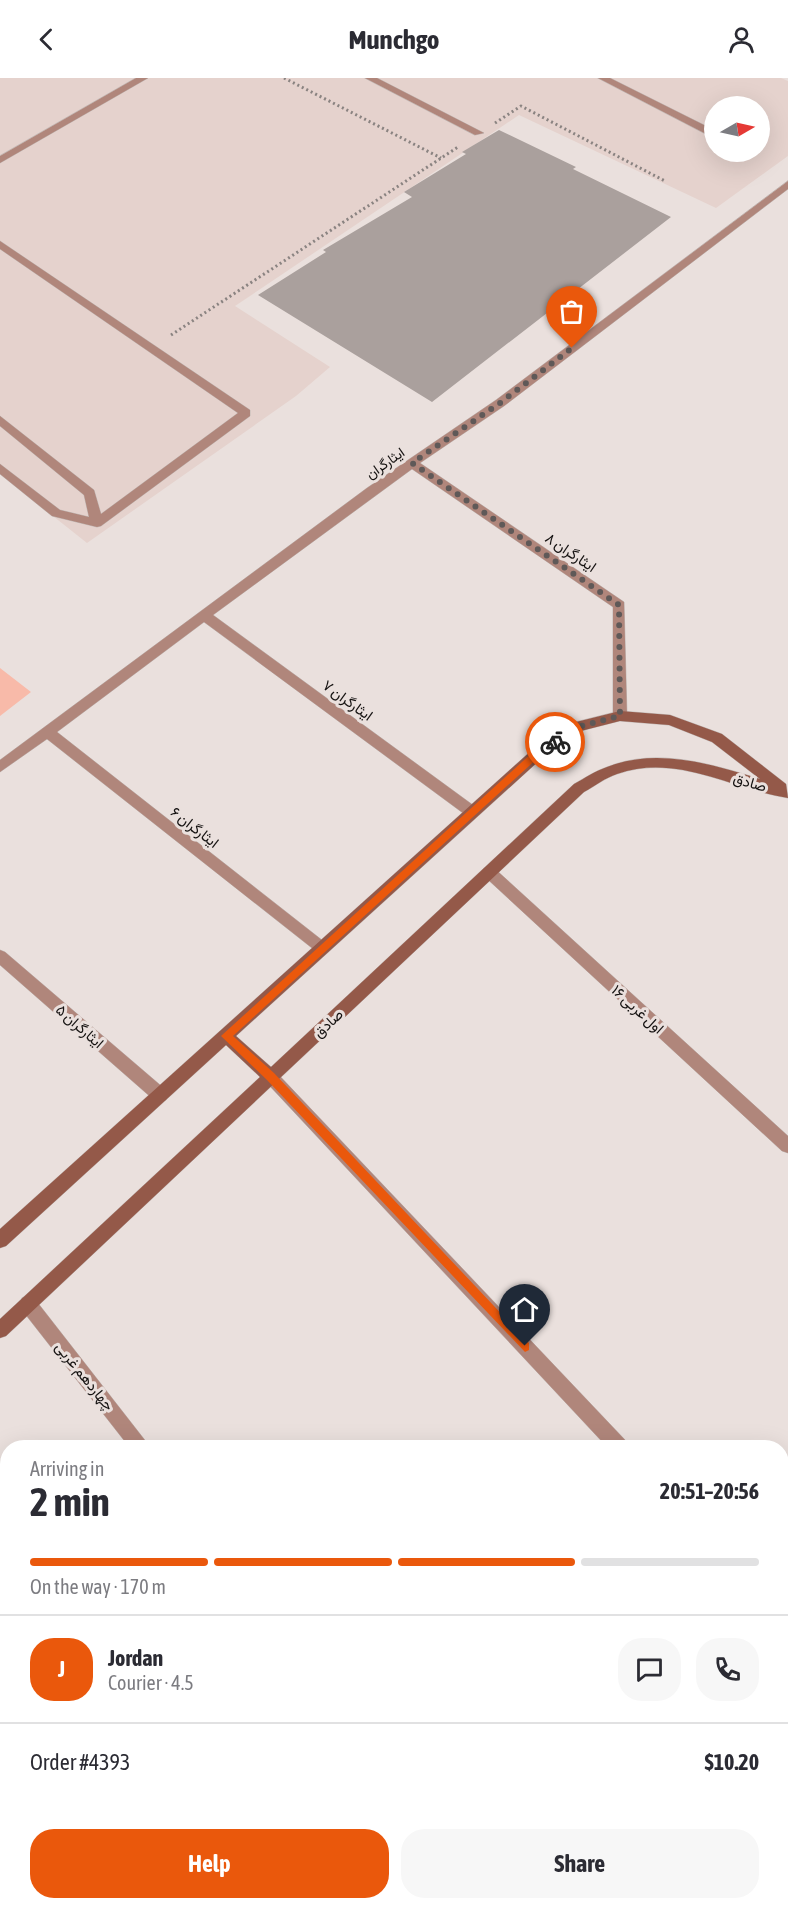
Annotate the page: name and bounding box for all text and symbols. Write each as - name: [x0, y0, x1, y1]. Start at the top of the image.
- icon: back: [30, 23, 63, 56]
- icon: person: [725, 23, 758, 56]
- text: Munchgo: [348, 24, 440, 55]
- north arrow: [704, 96, 770, 162]
- map controls: [704, 96, 770, 162]
- pin: [546, 286, 597, 348]
- icon: bag: [555, 295, 588, 328]
- street label: ایثارگران: [363, 444, 408, 483]
- street label: ایثارگران ۸: [542, 529, 600, 576]
- street label: ایثارگران ۷: [319, 676, 376, 725]
- courier: [525, 712, 585, 772]
- icon: bike: [539, 726, 572, 759]
- street label: صادق: [731, 769, 769, 796]
- street label: ایثارگران ۶: [167, 803, 222, 852]
- street label: ۱۶ اول غربی: [607, 981, 668, 1038]
- street label: ایثارگران ۵: [52, 1001, 107, 1052]
- street label: صادق: [310, 1005, 347, 1042]
- pin: [499, 1284, 550, 1346]
- icon: home: [508, 1293, 541, 1326]
- street label: چهاردهم غربی: [51, 1338, 118, 1415]
- text: Arriving in: [30, 1457, 104, 1480]
- text: 20:51–20:56: [660, 1478, 759, 1504]
- text: 2 min: [30, 1480, 110, 1524]
- text: On the way · 170 m: [30, 1575, 166, 1598]
- button: chat: [618, 1638, 681, 1701]
- button: phone: [696, 1638, 759, 1701]
- text: Jordan: [108, 1645, 163, 1671]
- text: J: [58, 1656, 65, 1682]
- text: Courier · 4.5: [108, 1671, 194, 1694]
- text: Order #4393: [30, 1749, 130, 1775]
- text: $10.20: [704, 1749, 759, 1775]
- button: Help: [30, 1829, 389, 1898]
- button: Share: [401, 1829, 759, 1898]

